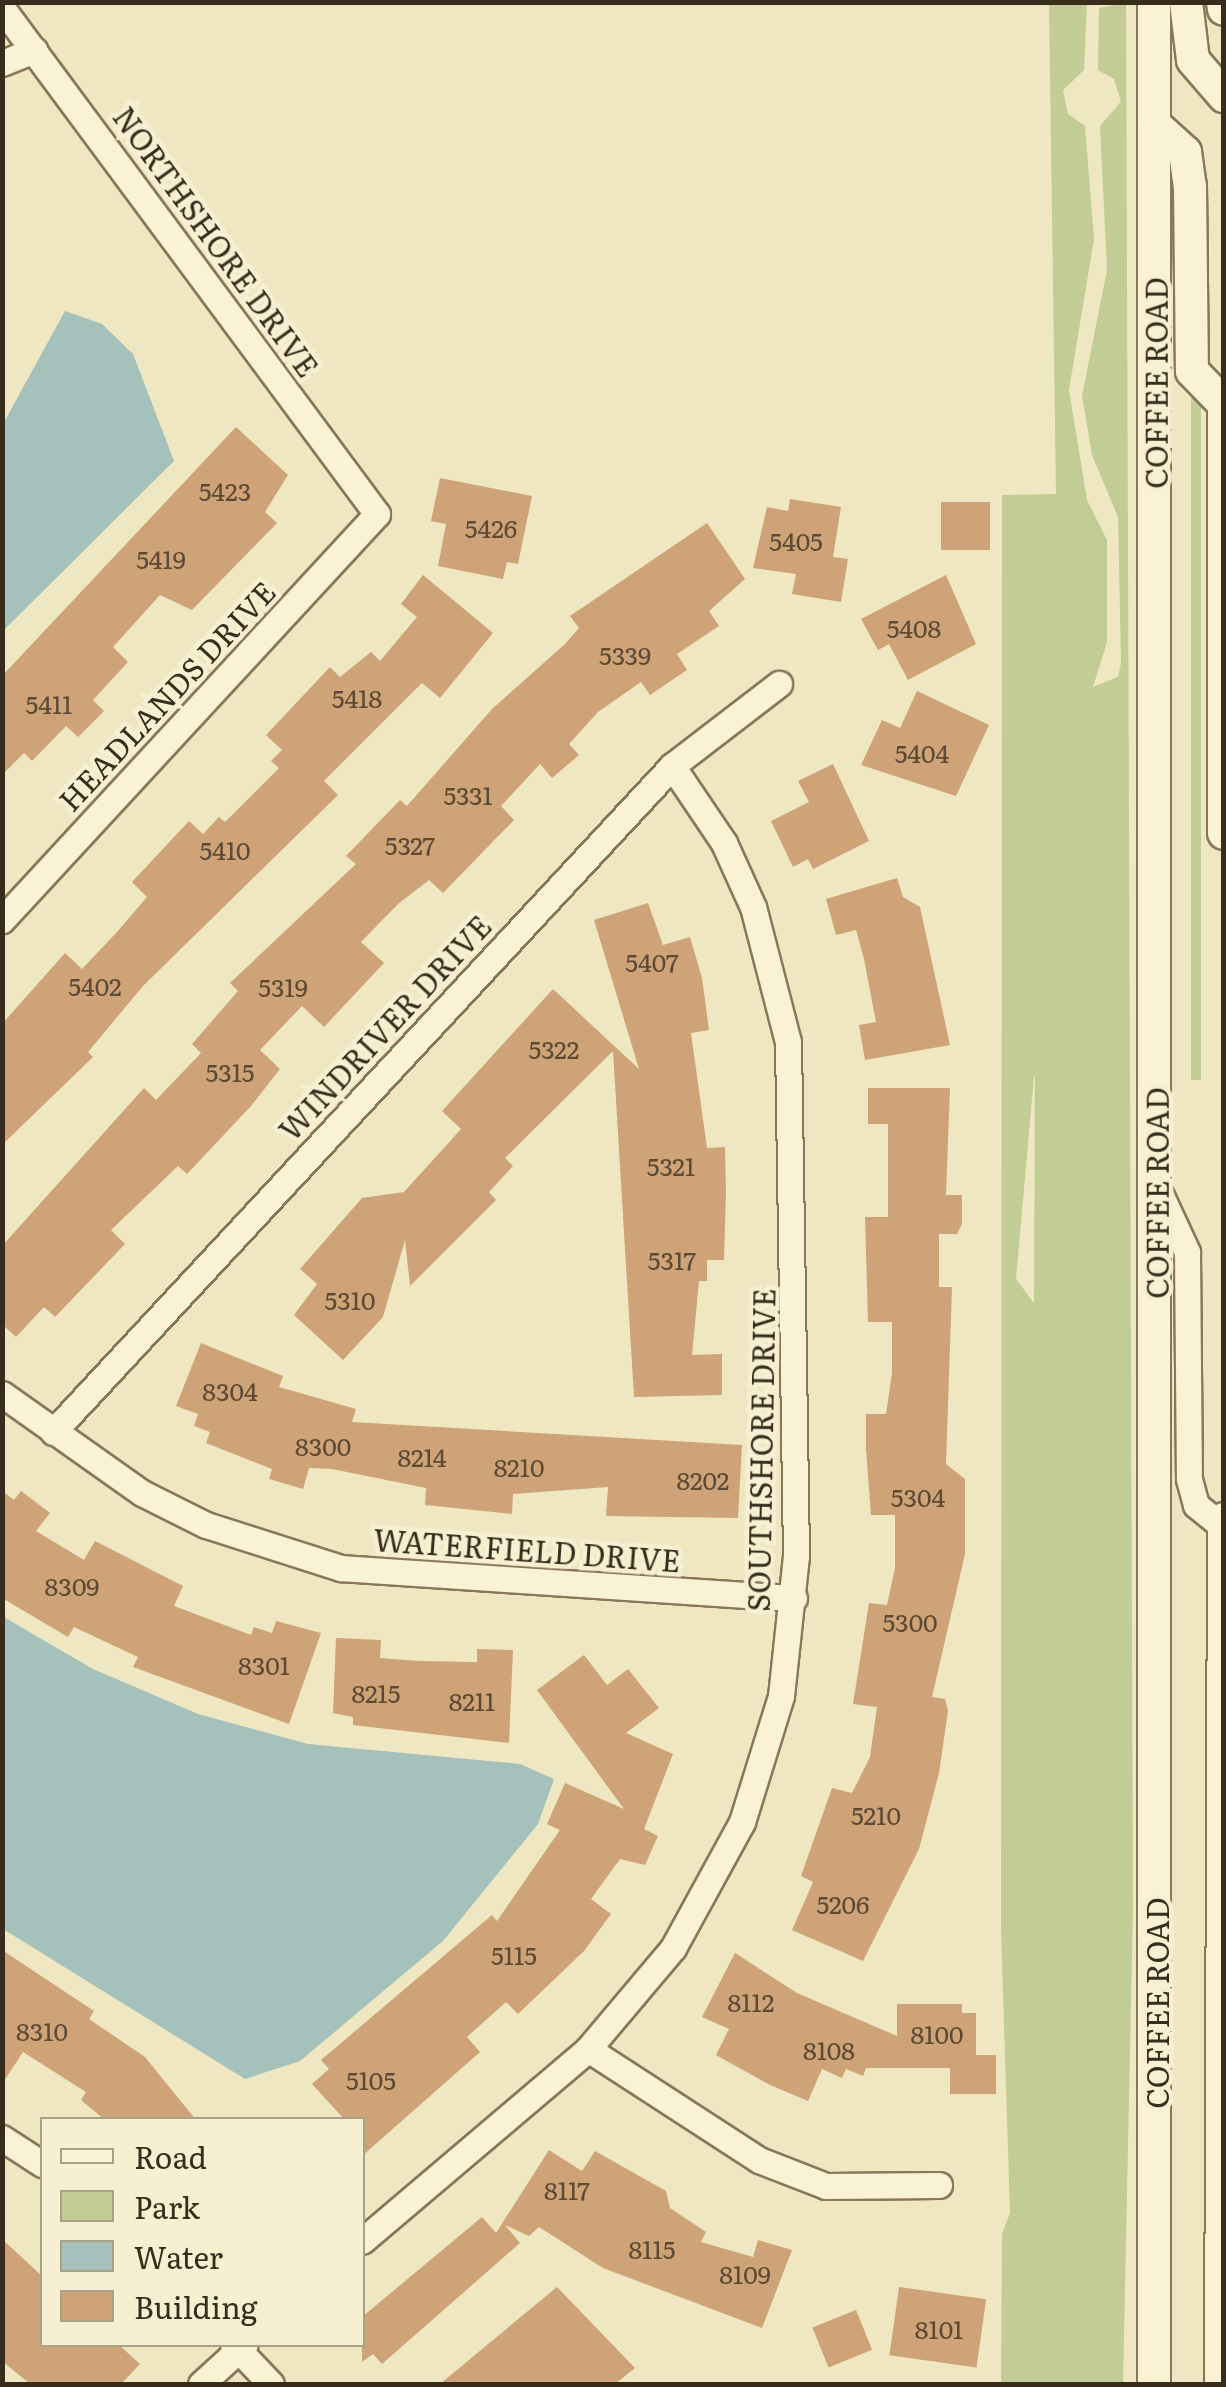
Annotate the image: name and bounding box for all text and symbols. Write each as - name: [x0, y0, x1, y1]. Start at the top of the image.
- street label: NORTHSHORE DRIVE: [107, 99, 327, 383]
- street label: COFFEE ROAD: [1137, 277, 1173, 489]
- house number: 5423: [199, 476, 251, 506]
- house number: 5426: [465, 513, 517, 543]
- house number: 5405: [769, 526, 823, 556]
- house number: 5419: [136, 544, 186, 574]
- street label: HEADLANDS DRIVE: [50, 573, 282, 817]
- house number: 5408: [887, 613, 941, 643]
- house number: 5339: [599, 640, 651, 670]
- house number: 5418: [332, 683, 382, 713]
- house number: 5411: [26, 689, 72, 719]
- house number: 5404: [895, 738, 949, 768]
- house number: 5331: [443, 780, 493, 810]
- house number: 5327: [385, 830, 435, 860]
- house number: 5410: [199, 835, 251, 865]
- street label: WINDRIVER DRIVE: [270, 907, 498, 1147]
- house number: 5407: [625, 947, 679, 977]
- house number: 5402: [68, 971, 122, 1001]
- house number: 5319: [258, 972, 308, 1002]
- house number: 5322: [529, 1034, 579, 1064]
- house number: 5315: [205, 1057, 255, 1087]
- street label: COFFEE ROAD: [1138, 1087, 1174, 1299]
- house number: 5321: [647, 1151, 695, 1181]
- house number: 5317: [648, 1245, 696, 1275]
- house number: 5310: [325, 1285, 375, 1315]
- street label: SOUTHSHORE DRIVE: [739, 1288, 781, 1612]
- house number: 8304: [202, 1376, 258, 1406]
- house number: 8300: [295, 1431, 351, 1461]
- house number: 8214: [397, 1442, 447, 1472]
- house number: 8210: [494, 1452, 544, 1482]
- house number: 8202: [677, 1465, 729, 1495]
- house number: 5304: [891, 1482, 945, 1512]
- street label: WATERFIELD DRIVE: [372, 1520, 682, 1578]
- house number: 8309: [45, 1571, 99, 1601]
- house number: 5300: [882, 1607, 938, 1637]
- house number: 8301: [238, 1650, 290, 1680]
- house number: 8215: [352, 1678, 400, 1708]
- house number: 8211: [449, 1686, 495, 1716]
- house number: 5210: [851, 1800, 901, 1830]
- house number: 5206: [817, 1889, 869, 1919]
- street label: COFFEE ROAD: [1138, 1897, 1174, 2109]
- house number: 5115: [491, 1940, 537, 1970]
- house number: 8112: [728, 1987, 774, 2017]
- house number: 8310: [16, 2016, 68, 2046]
- house number: 8100: [911, 2019, 963, 2049]
- house number: 8108: [803, 2035, 855, 2065]
- house number: 5105: [346, 2065, 396, 2095]
- legend: [40, 2117, 365, 2347]
- text: Road: [134, 2134, 207, 2178]
- house number: 8117: [544, 2175, 590, 2205]
- text: Park: [134, 2184, 200, 2228]
- text: Water: [134, 2234, 223, 2278]
- house number: 8115: [629, 2234, 675, 2264]
- house number: 8109: [719, 2259, 771, 2289]
- text: Building: [134, 2284, 258, 2328]
- house number: 8101: [915, 2314, 963, 2344]

